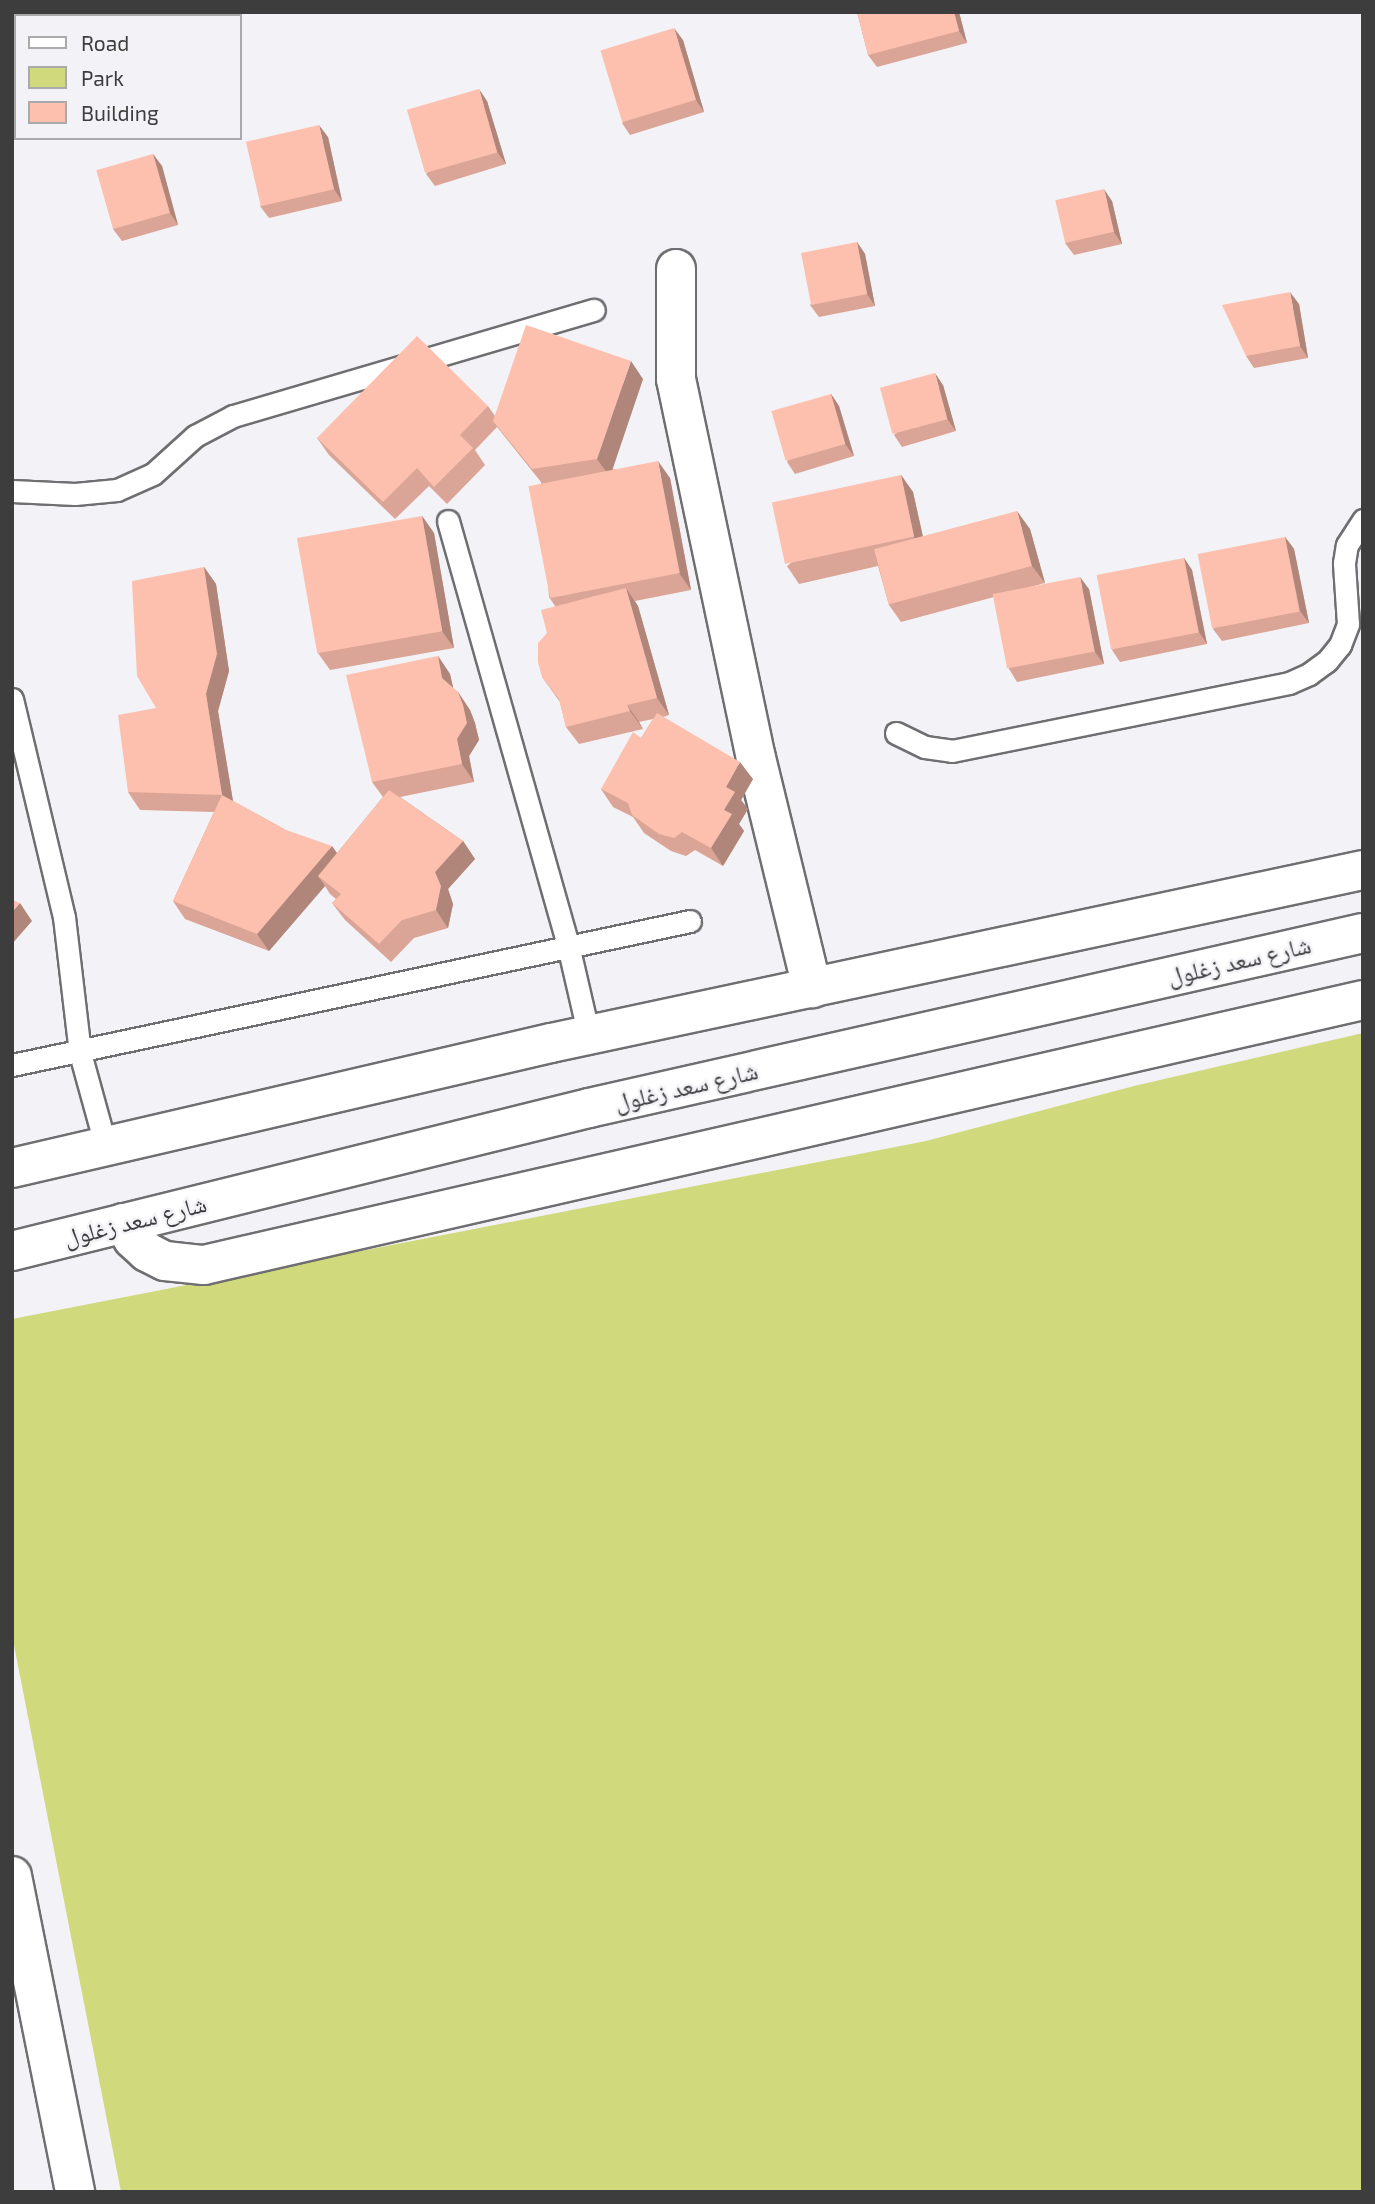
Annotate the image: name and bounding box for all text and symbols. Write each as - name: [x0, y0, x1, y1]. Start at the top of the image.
- legend: [14, 14, 242, 140]
- text: Road: [81, 30, 129, 55]
- text: Park: [81, 65, 124, 90]
- text: Building: [81, 100, 159, 125]
- street label: شارع سعد زغلول: [1165, 930, 1313, 990]
- street label: شارع سعد زغلول: [612, 1056, 760, 1116]
- street label: شارع سعد زغلول: [61, 1188, 209, 1252]

